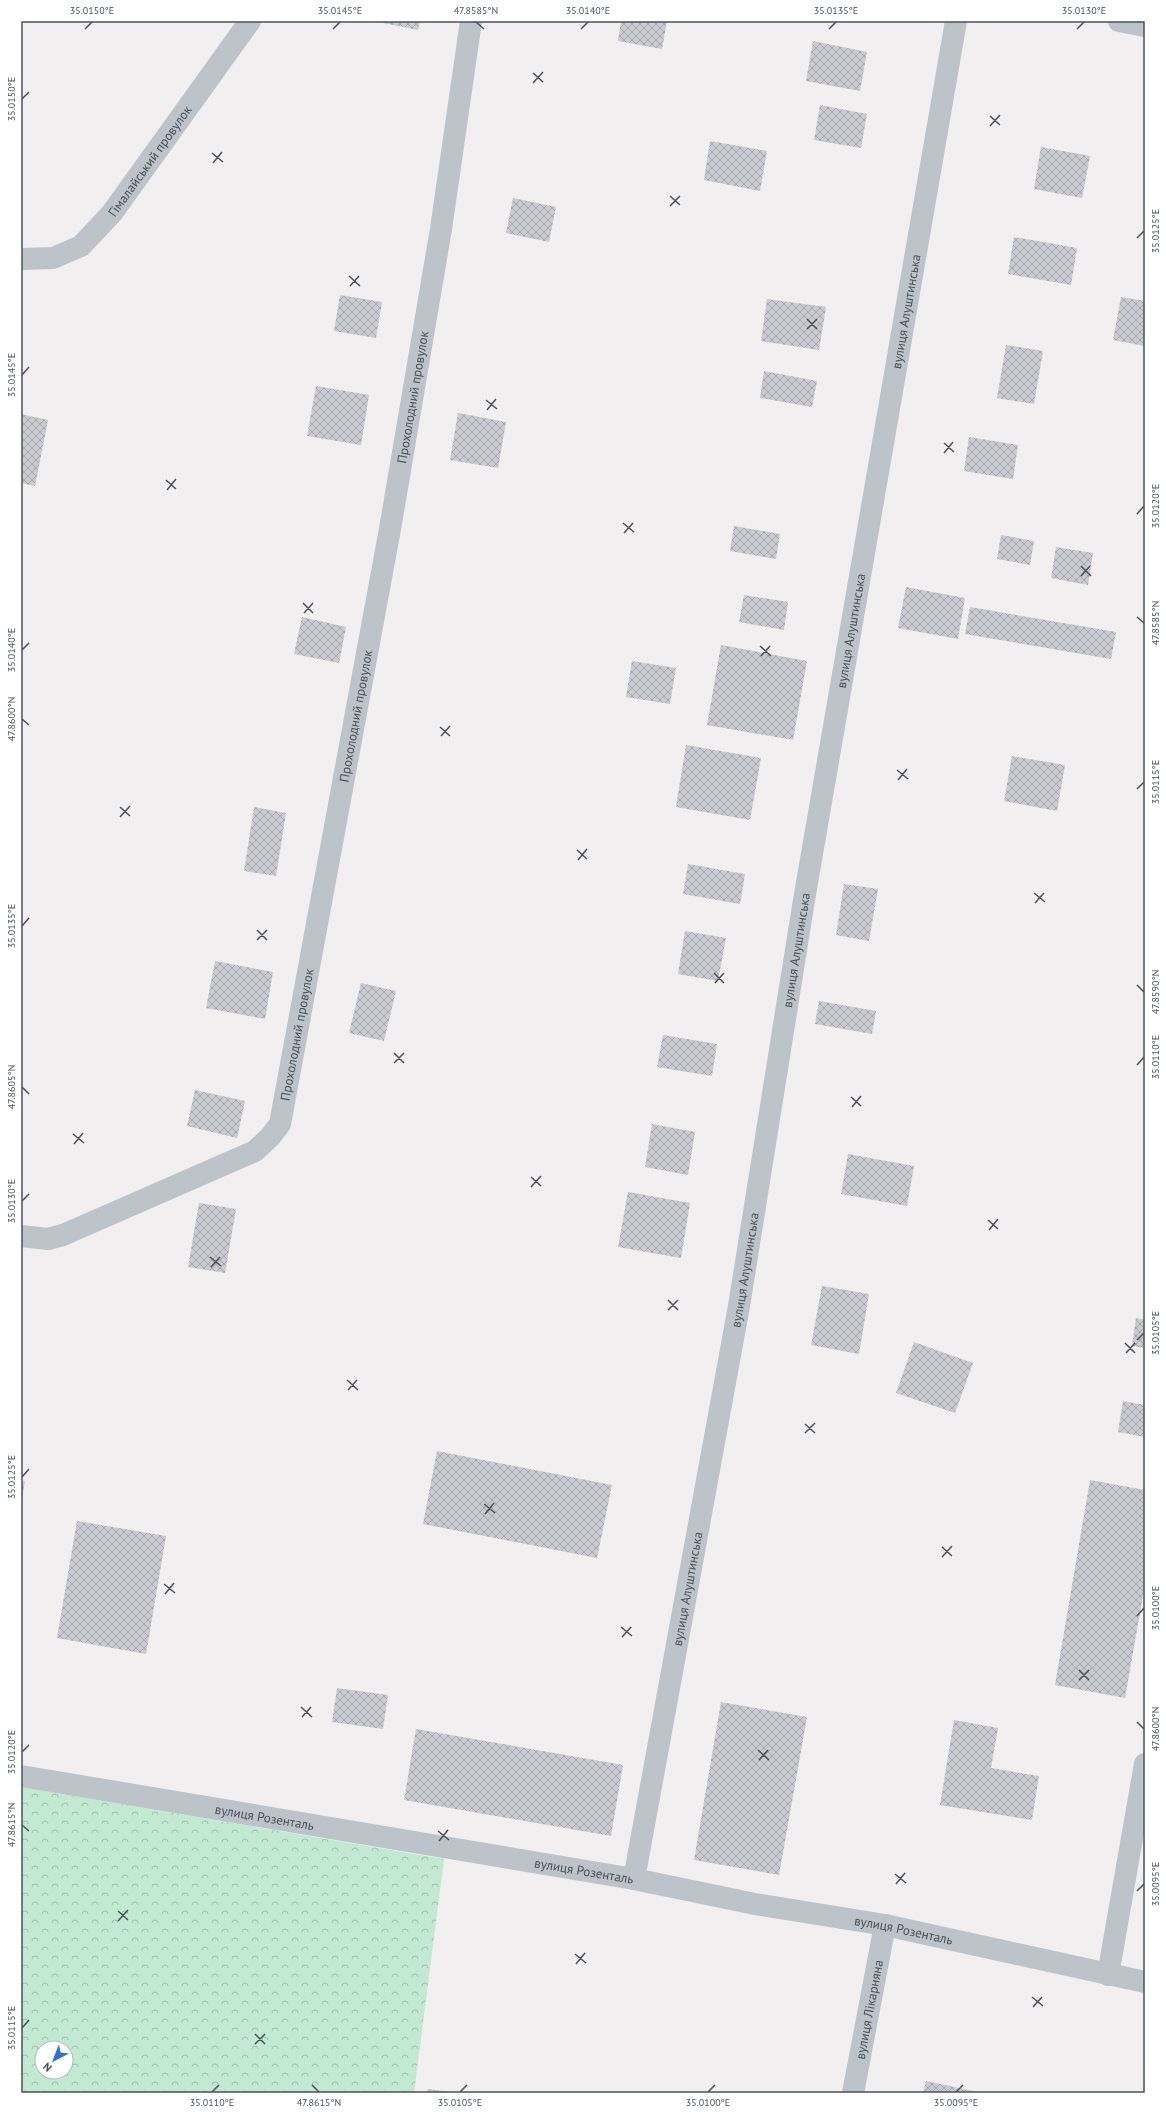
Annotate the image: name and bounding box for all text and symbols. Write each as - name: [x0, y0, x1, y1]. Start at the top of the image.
- text: 35.0150°E: [70, 4, 114, 17]
- text: 35.0145°E: [318, 4, 362, 17]
- text: 47.8585°N: [454, 4, 498, 17]
- text: 35.0140°E: [566, 4, 610, 17]
- text: 35.0135°E: [814, 4, 858, 17]
- text: 35.0130°E: [1062, 4, 1106, 17]
- text: 35.0150°E: [5, 77, 18, 121]
- street label: Гімалайський провулок: [104, 102, 196, 220]
- text: 35.0125°E: [1149, 209, 1162, 253]
- street label: вулиця Алуштинська: [888, 253, 925, 370]
- street label: Прохолодний провулок: [393, 329, 433, 465]
- text: 35.0145°E: [5, 353, 18, 397]
- text: 35.0120°E: [1149, 484, 1162, 528]
- street label: вулиця Алуштинська: [833, 572, 869, 689]
- text: 47.8585°N: [1149, 601, 1162, 645]
- text: 35.0140°E: [5, 628, 18, 672]
- street label: Прохолодний провулок: [335, 648, 377, 784]
- text: 47.8600°N: [5, 697, 18, 741]
- text: 35.0115°E: [1149, 760, 1162, 804]
- street label: вулиця Алуштинська: [779, 891, 814, 1009]
- text: 35.0135°E: [5, 904, 18, 948]
- street label: Прохолодний провулок: [276, 967, 318, 1102]
- text: 47.8590°N: [1149, 970, 1162, 1014]
- text: 35.0110°E: [1149, 1035, 1162, 1079]
- text: 47.8605°N: [5, 1065, 18, 1109]
- text: 35.0130°E: [5, 1179, 18, 1223]
- street label: вулиця Алуштинська: [727, 1211, 763, 1329]
- text: 35.0105°E: [1149, 1311, 1162, 1355]
- text: 35.0125°E: [5, 1455, 18, 1499]
- street label: вулиця Алуштинська: [669, 1530, 706, 1648]
- text: 35.0100°E: [1149, 1586, 1162, 1630]
- text: 47.8600°N: [1149, 1707, 1162, 1751]
- text: 35.0120°E: [5, 1730, 18, 1774]
- street label: вулиця Розенталь: [214, 1801, 315, 1834]
- text: 47.8615°N: [5, 1803, 18, 1847]
- street label: вулиця Розенталь: [533, 1854, 635, 1888]
- text: 35.0095°E: [1149, 1862, 1162, 1906]
- street label: вулиця Розенталь: [853, 1912, 954, 1949]
- street label: вулиця Лікарняна: [852, 1959, 887, 2061]
- text: 35.0115°E: [5, 2006, 18, 2050]
- north arrow: [34, 2040, 74, 2080]
- text: N: [40, 2060, 55, 2075]
- text: 35.0110°E: [190, 2096, 234, 2109]
- text: 47.8615°N: [297, 2096, 341, 2109]
- text: 35.0105°E: [438, 2096, 482, 2109]
- text: 35.0100°E: [686, 2096, 730, 2109]
- text: 35.0095°E: [934, 2096, 978, 2109]

